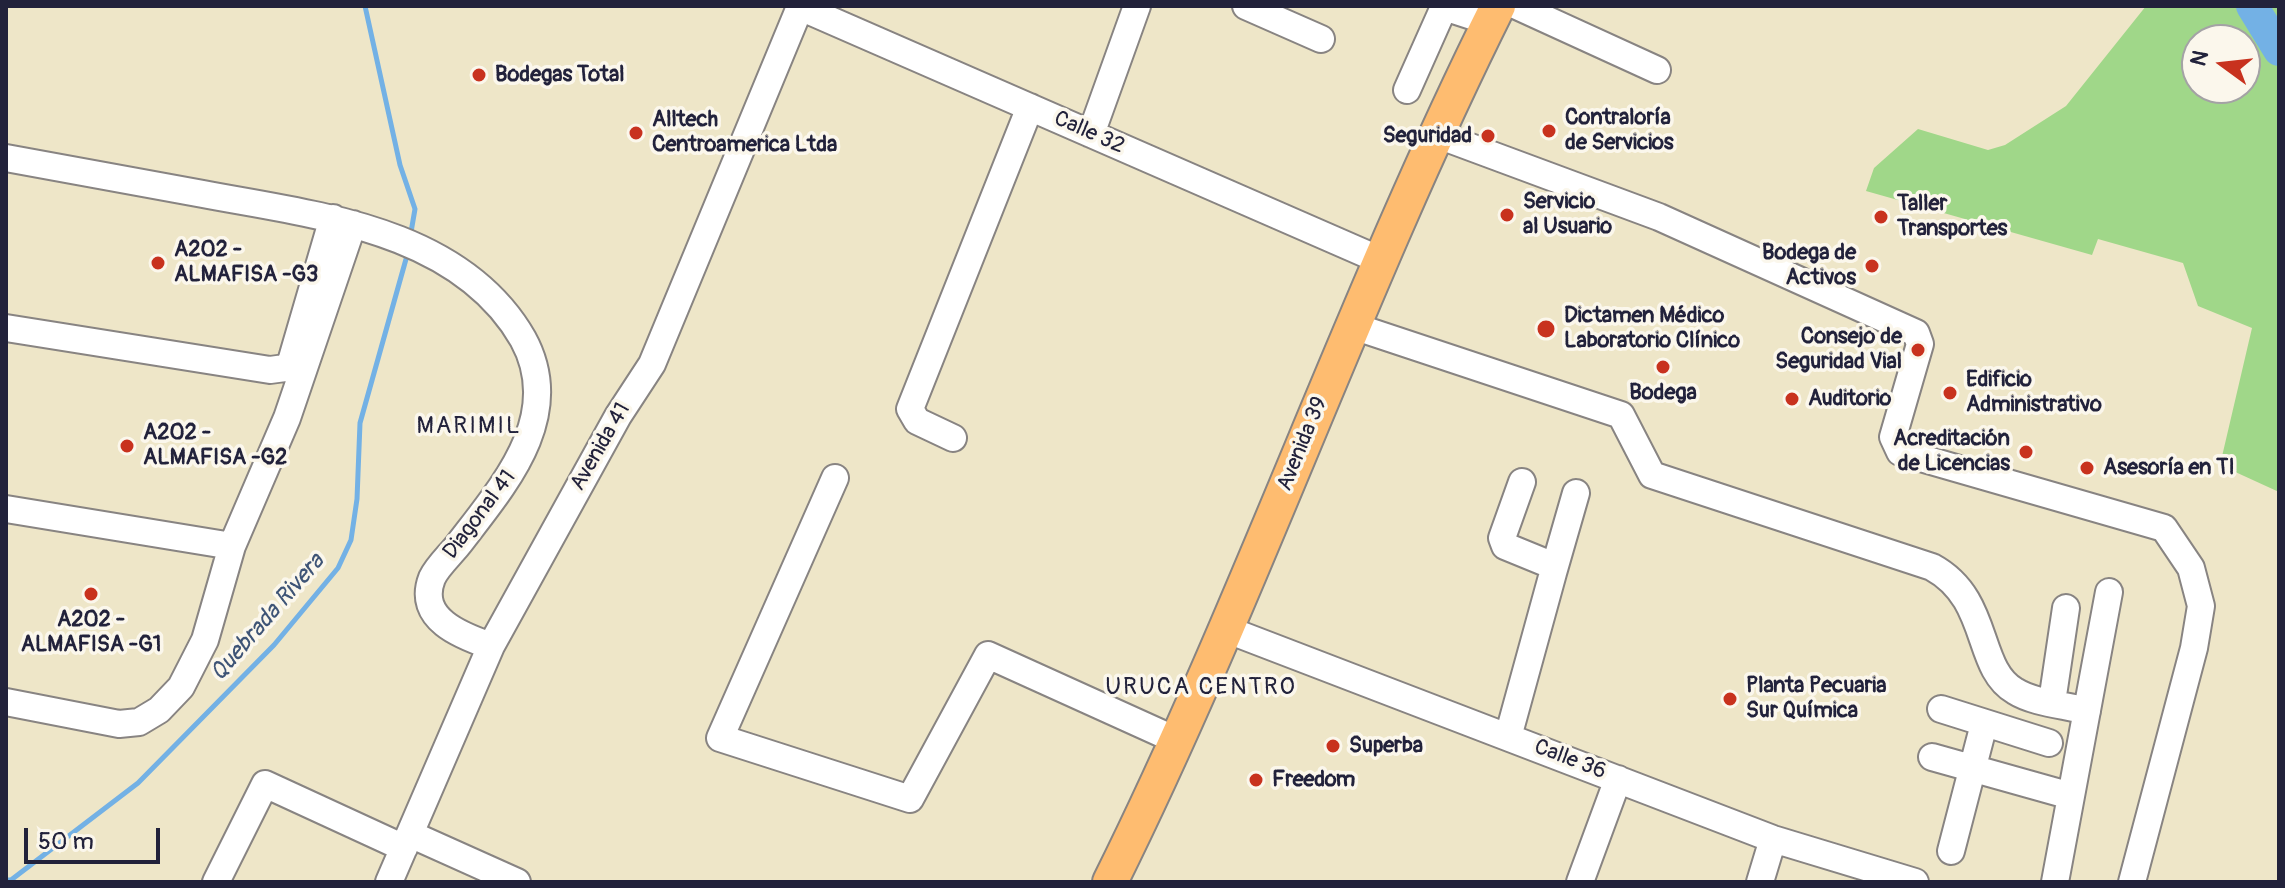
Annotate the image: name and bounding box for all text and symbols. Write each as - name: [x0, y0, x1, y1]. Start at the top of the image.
- north arrow: [2181, 24, 2261, 104]
- text: N: [2184, 47, 2215, 69]
- place label: Bodegas Total: [495, 62, 624, 88]
- marker: Bodegas Total: [470, 66, 488, 84]
- place label: Contraloría de Servicios: [1565, 105, 1674, 156]
- street label: Calle 32: [1050, 106, 1128, 160]
- place label: Alltech Centroamerica Ltda: [652, 107, 837, 158]
- marker: Contraloría de Servicios: [1540, 122, 1558, 140]
- place label: Seguridad: [1383, 123, 1472, 149]
- marker: Alltech Centroamerica Ltda: [627, 124, 645, 142]
- marker: Seguridad: [1479, 127, 1497, 145]
- place label: Servicio al Usuario: [1523, 189, 1612, 240]
- place label: Taller Transportes: [1897, 191, 2007, 242]
- marker: Servicio al Usuario: [1498, 206, 1516, 224]
- marker: Taller Transportes: [1872, 208, 1890, 226]
- place label: A202 - ALMAFISA -G3: [174, 237, 318, 288]
- place label: Bodega de Activos: [1762, 240, 1856, 292]
- marker: A202 - ALMAFISA -G3: [149, 254, 167, 272]
- marker: Bodega de Activos: [1863, 257, 1881, 275]
- place label: Dictamen Médico Laboratorio Clínico: [1564, 303, 1740, 354]
- marker: Dictamen Médico Laboratorio Clínico: [1535, 318, 1557, 340]
- place label: Consejo de Seguridad Vial: [1775, 324, 1902, 376]
- marker: Consejo de Seguridad Vial: [1909, 341, 1927, 359]
- marker: Bodega: [1654, 358, 1672, 376]
- place label: Edificio Administrativo: [1966, 367, 2102, 418]
- place label: Bodega: [1629, 380, 1697, 406]
- marker: Edificio Administrativo: [1941, 384, 1959, 402]
- place label: Auditorio: [1808, 386, 1891, 412]
- marker: Auditorio: [1783, 390, 1801, 408]
- street label: Avenida 39: [1272, 393, 1334, 495]
- street label: Avenida 41: [565, 398, 637, 496]
- district label: MARIMIL: [416, 413, 522, 441]
- place label: A202 - ALMAFISA -G2: [143, 420, 287, 472]
- place label: Acreditación de Licencias: [1893, 426, 2010, 478]
- marker: A202 - ALMAFISA -G2: [118, 437, 136, 455]
- marker: Acreditación de Licencias: [2017, 443, 2035, 461]
- place label: Asesoría en TI: [2103, 455, 2235, 481]
- marker: Asesoría en TI: [2078, 459, 2096, 477]
- street label: Diagonal 41: [438, 465, 522, 565]
- water label: Quebrada Rivera: [205, 548, 331, 688]
- marker: A202 - ALMAFISA -G1: [82, 585, 100, 603]
- place label: A202 - ALMAFISA -G1: [21, 607, 161, 658]
- place label: Planta Pecuaria Sur Química: [1746, 673, 1887, 724]
- district label: URUCA CENTRO: [1105, 674, 1297, 702]
- marker: Planta Pecuaria Sur Química: [1721, 690, 1739, 708]
- place label: Superba: [1349, 733, 1423, 759]
- street label: Calle 36: [1530, 734, 1610, 786]
- marker: Superba: [1324, 737, 1342, 755]
- place label: Freedom: [1272, 767, 1355, 793]
- marker: Freedom: [1247, 771, 1265, 789]
- scale bar: [28, 812, 164, 862]
- text: 50 m: [38, 827, 94, 856]

